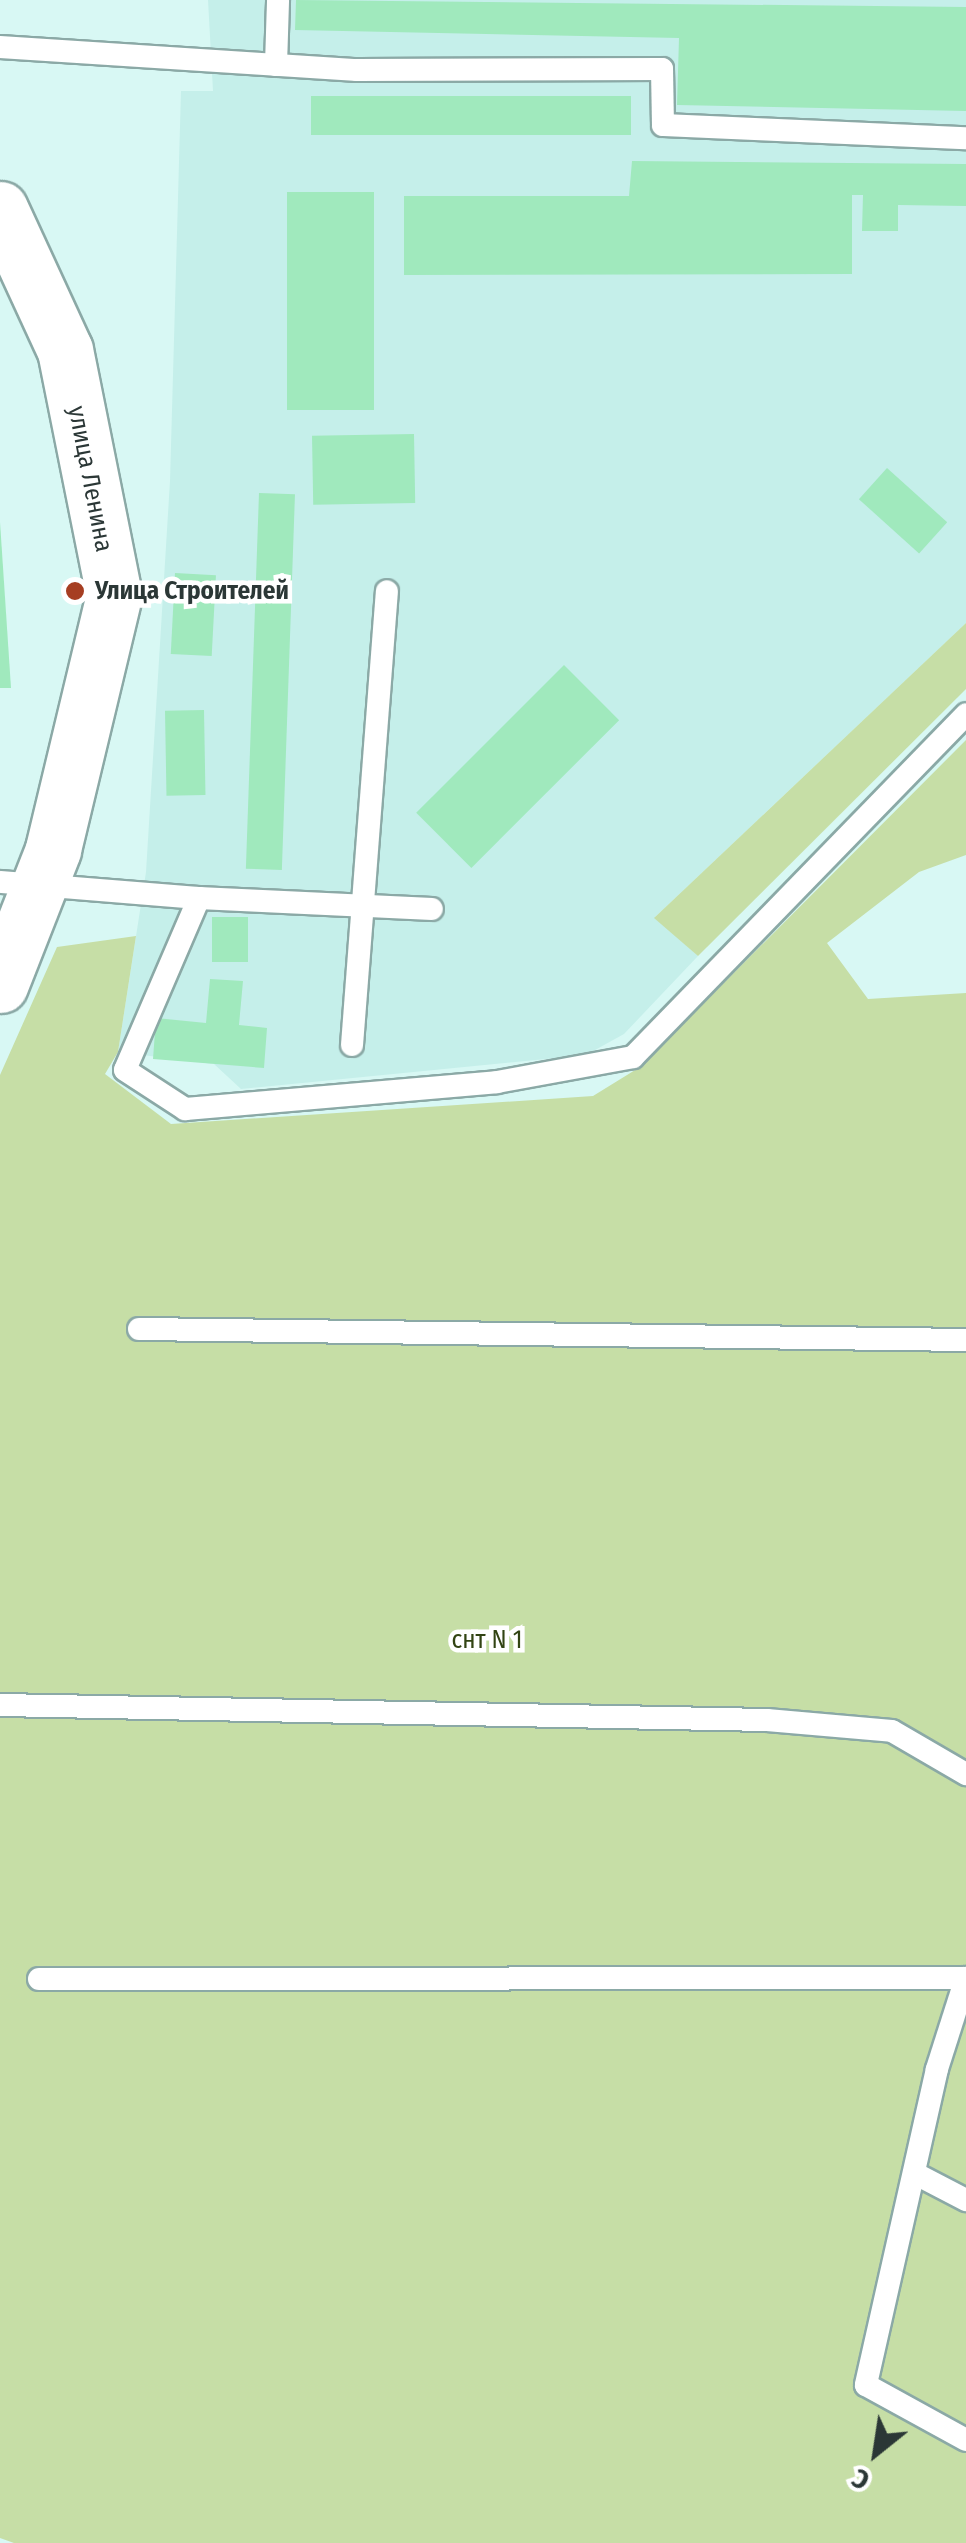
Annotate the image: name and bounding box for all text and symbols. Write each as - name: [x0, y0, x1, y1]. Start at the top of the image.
- street label: улица Ленина: [61, 404, 119, 554]
- place label: Улица Строителей: [95, 576, 289, 606]
- marker: Улица Строителей: [64, 580, 86, 602]
- park label: снт N 1: [452, 1625, 522, 1655]
- north arrow: [826, 2403, 926, 2503]
- text: С: [846, 2461, 875, 2497]

